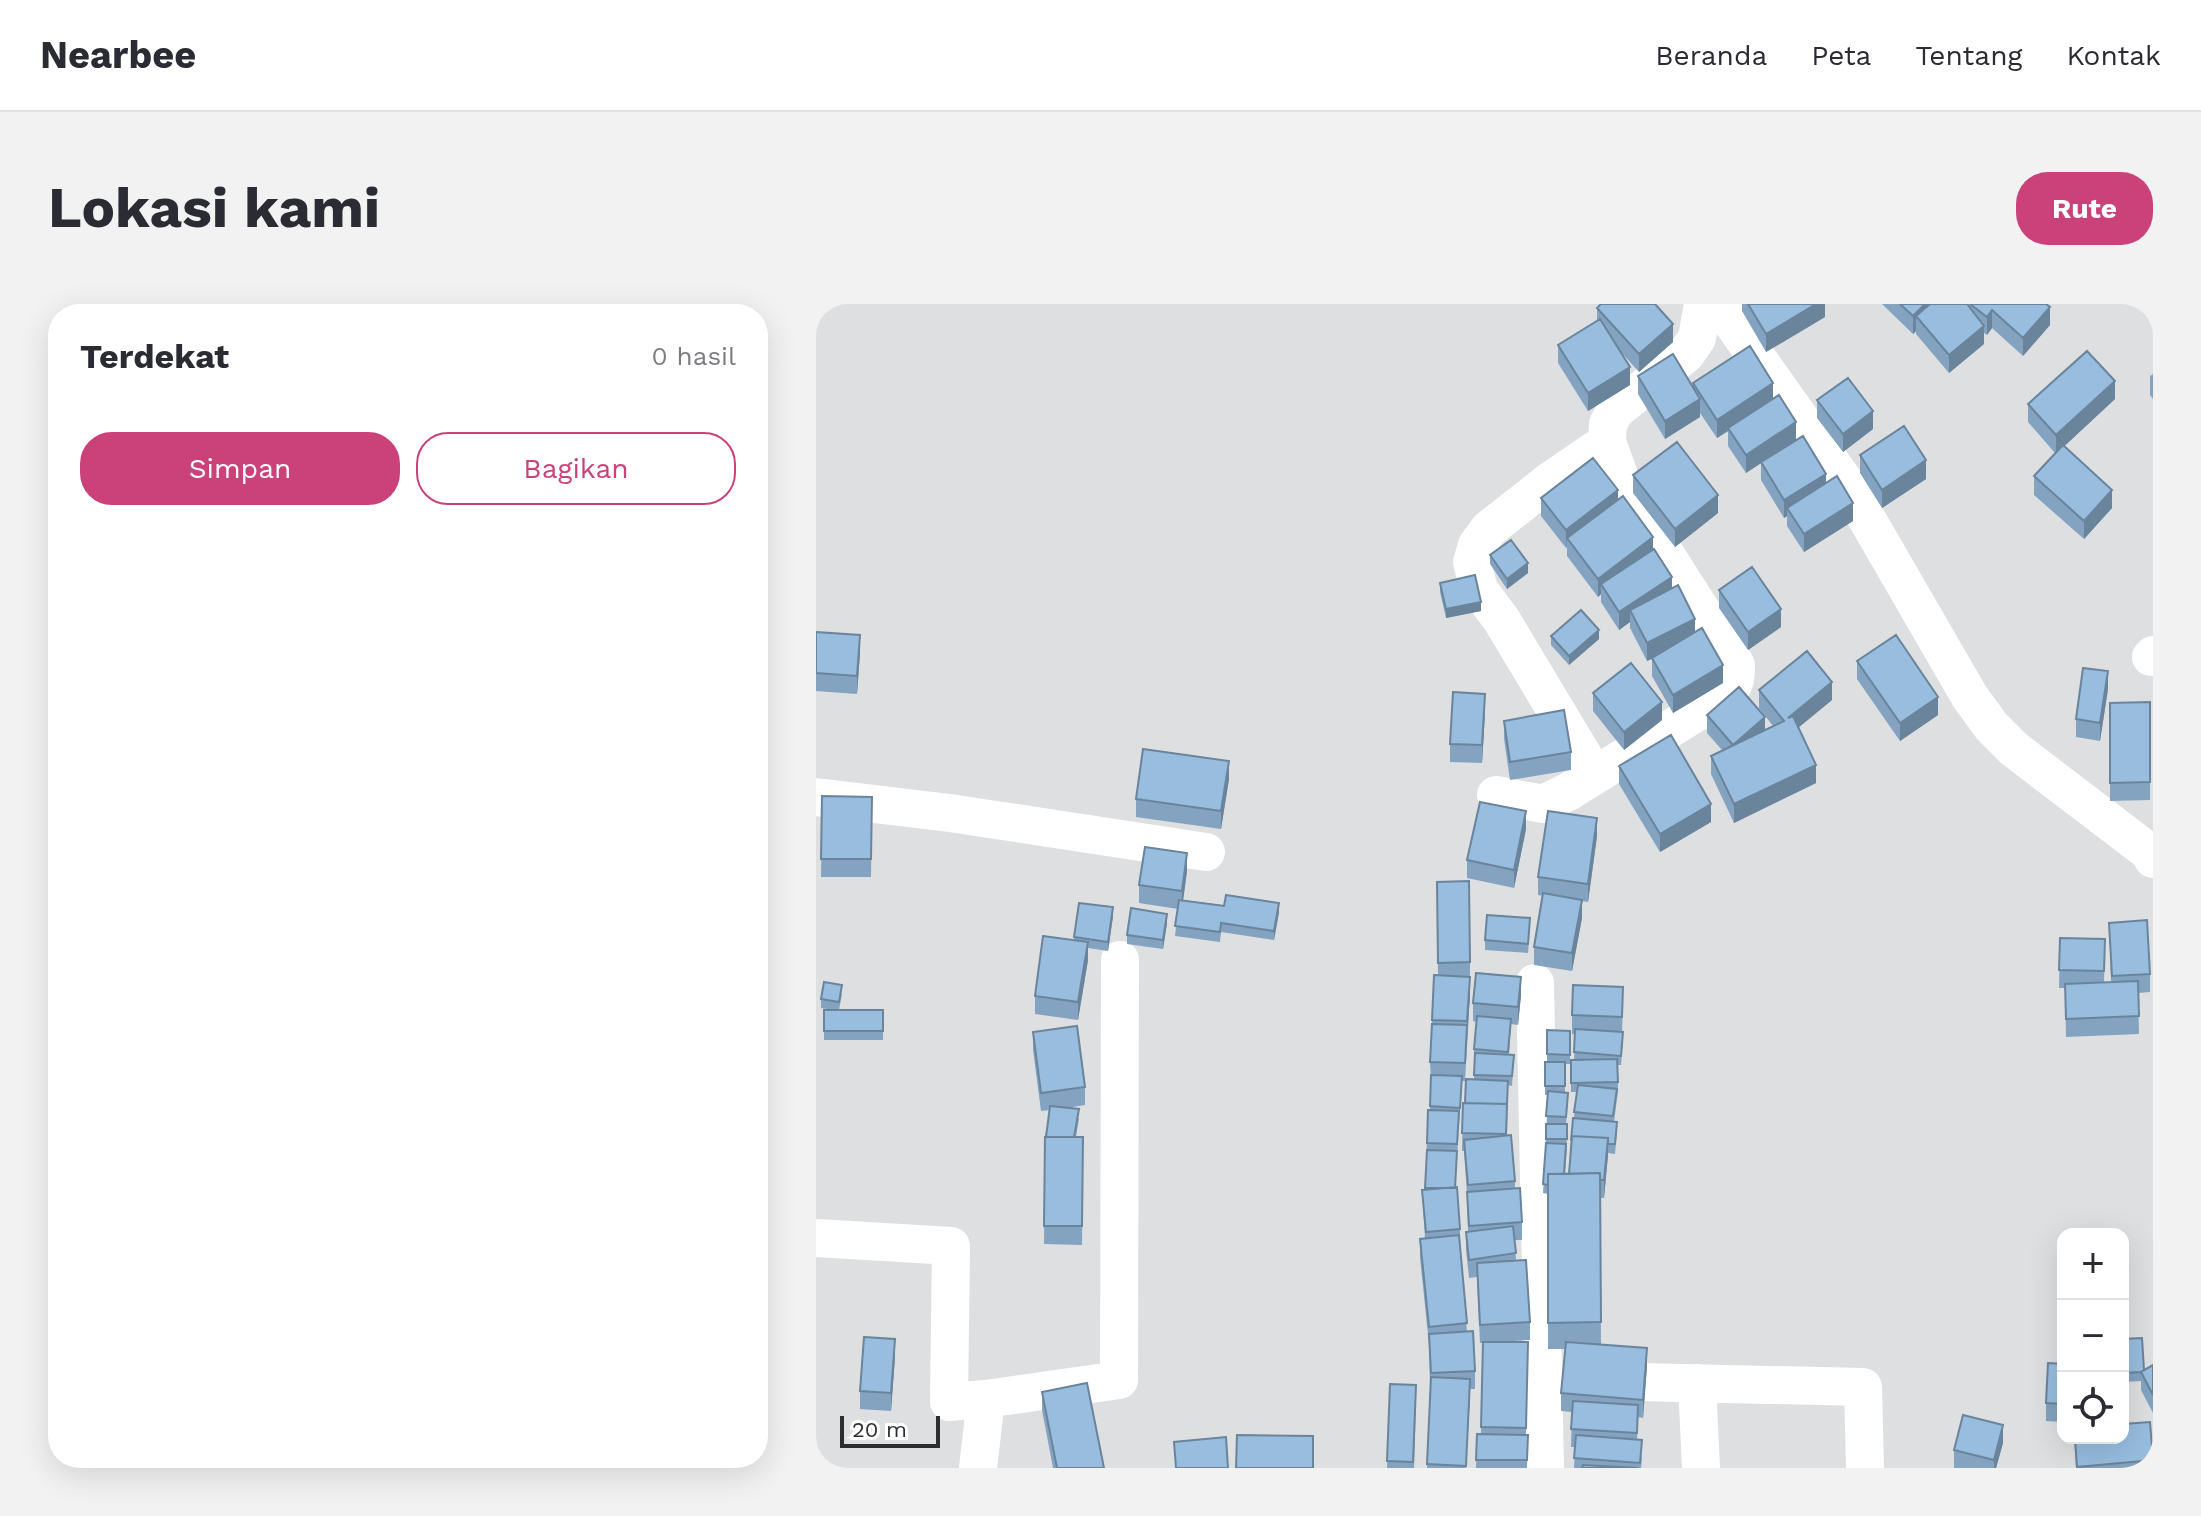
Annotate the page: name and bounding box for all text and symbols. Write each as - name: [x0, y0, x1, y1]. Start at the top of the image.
- text: Nearbee: [40, 33, 196, 77]
- text: Beranda: [1655, 39, 1767, 72]
- text: Peta: [1811, 39, 1871, 72]
- text: Tentang: [1915, 39, 2022, 72]
- text: Kontak: [2066, 39, 2161, 72]
- button: Rute: [2016, 172, 2153, 245]
- text: Lokasi kami: [48, 175, 380, 241]
- text: Terdekat: [80, 336, 229, 376]
- text: 0 hasil: [652, 341, 736, 371]
- button: Simpan: [80, 432, 400, 505]
- button: Bagikan: [416, 432, 736, 505]
- map controls: [2057, 1228, 2129, 1444]
- button: +: [2057, 1228, 2129, 1300]
- button: −: [2057, 1300, 2129, 1372]
- button: locate: [2057, 1372, 2129, 1444]
- scale bar: [840, 1412, 940, 1448]
- text: 20 m: [852, 1417, 907, 1442]

